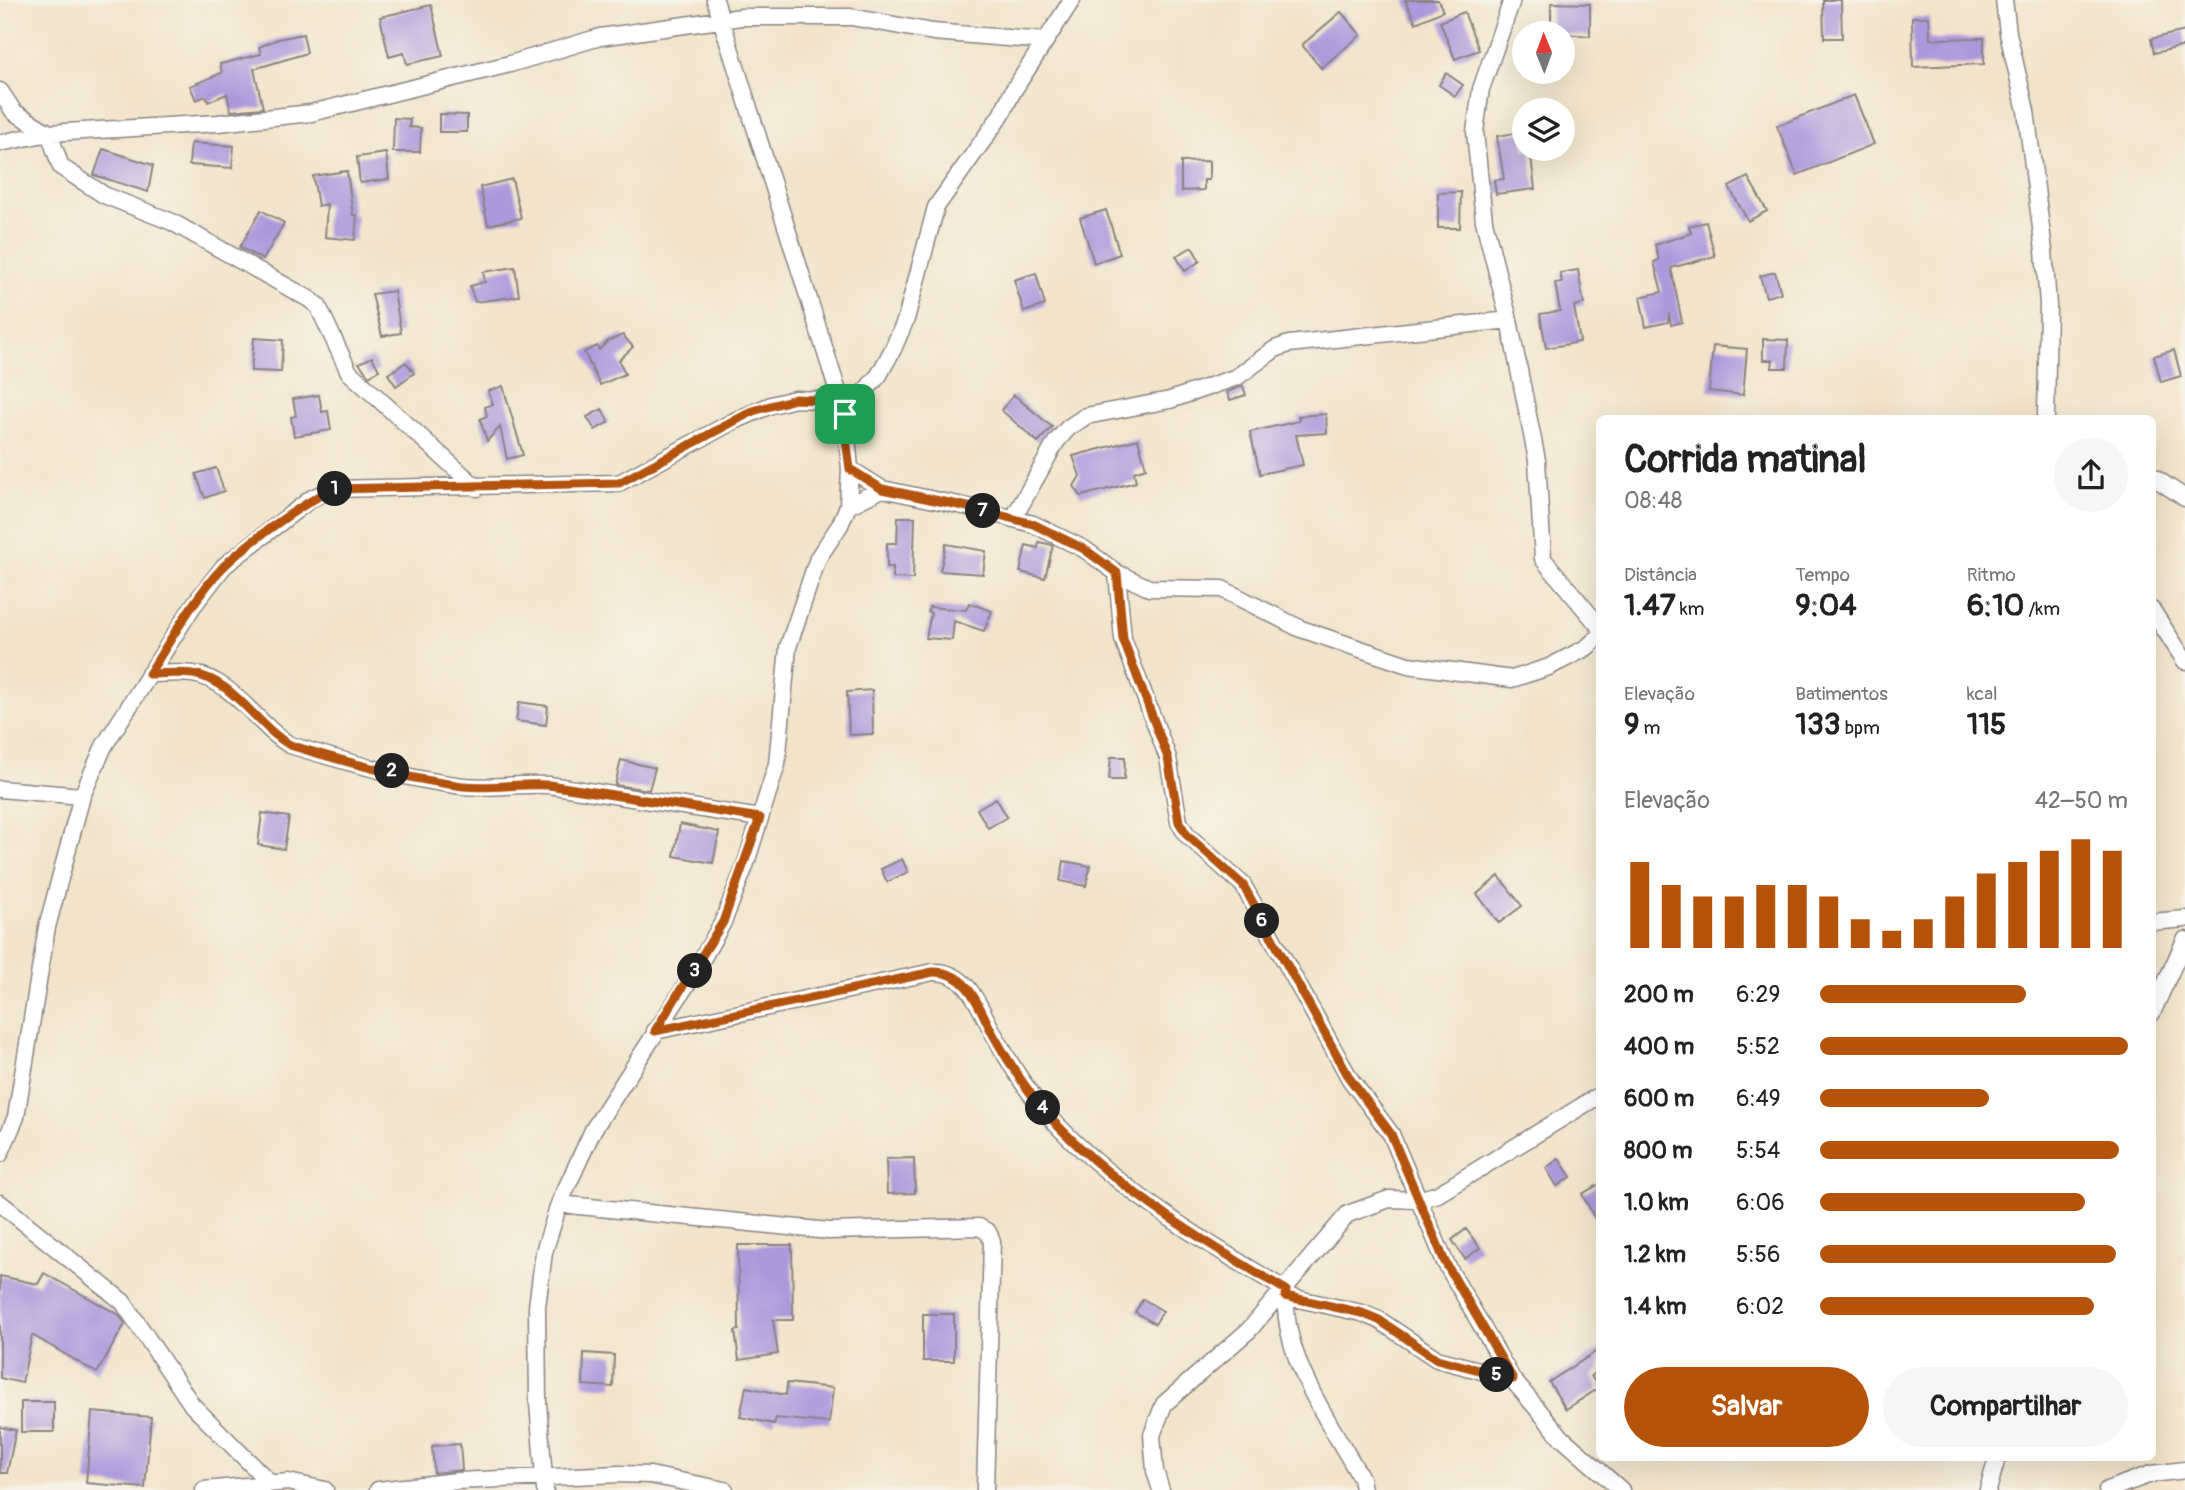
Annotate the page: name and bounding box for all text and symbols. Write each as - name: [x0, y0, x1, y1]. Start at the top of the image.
- north arrow: [1512, 21, 1575, 84]
- map controls: [1512, 21, 1575, 161]
- button: layers: [1512, 98, 1575, 161]
- pin: [815, 384, 875, 444]
- icon: arrive: [826, 395, 864, 433]
- text: Corrida matinal: [1624, 436, 1866, 484]
- button: share: [2054, 438, 2128, 512]
- pin: 1: [318, 472, 352, 506]
- text: 1: [331, 476, 338, 500]
- text: 08:48: [1624, 486, 1682, 515]
- pin: 7: [965, 494, 1000, 528]
- text: 7: [977, 498, 988, 522]
- text: Distância: [1624, 563, 1697, 587]
- text: Tempo: [1795, 563, 1850, 587]
- text: Ritmo: [1967, 563, 2016, 587]
- text: 1.47: [1624, 587, 1676, 624]
- text: 9:04: [1795, 587, 1857, 624]
- text: 6:10: [1967, 587, 2024, 624]
- text: km: [1676, 597, 1705, 621]
- text: /km: [2024, 597, 2060, 621]
- text: Elevação: [1624, 682, 1695, 706]
- text: Batimentos: [1795, 682, 1888, 706]
- text: kcal: [1967, 682, 1998, 706]
- text: 9: [1624, 706, 1639, 743]
- text: 133: [1795, 706, 1841, 743]
- text: 115: [1967, 706, 2006, 743]
- text: m: [1639, 716, 1660, 740]
- text: bpm: [1841, 716, 1880, 740]
- pin: 2: [374, 754, 410, 788]
- text: 2: [386, 758, 397, 782]
- text: Elevação: [1624, 786, 1710, 815]
- text: 42–50 m: [2035, 786, 2128, 815]
- pin: 6: [1244, 904, 1280, 939]
- text: 6: [1256, 908, 1267, 932]
- pin: 3: [678, 954, 712, 988]
- text: 3: [689, 958, 700, 982]
- text: 200 m: [1624, 980, 1694, 1009]
- text: 6:29: [1736, 980, 1780, 1009]
- text: 400 m: [1624, 1032, 1694, 1061]
- text: 5:52: [1736, 1032, 1780, 1061]
- text: 600 m: [1624, 1084, 1694, 1113]
- text: 6:49: [1736, 1084, 1781, 1113]
- pin: 4: [1026, 1090, 1060, 1126]
- text: 4: [1037, 1095, 1048, 1119]
- text: 800 m: [1624, 1136, 1692, 1165]
- text: 5:54: [1736, 1136, 1780, 1165]
- text: 1.0 km: [1624, 1188, 1689, 1217]
- text: 6:06: [1736, 1188, 1785, 1217]
- text: 1.2 km: [1624, 1240, 1686, 1269]
- text: 5:56: [1736, 1240, 1780, 1269]
- text: 1.4 km: [1624, 1292, 1686, 1321]
- text: 6:02: [1736, 1292, 1784, 1321]
- pin: 5: [1480, 1358, 1514, 1392]
- text: 5: [1491, 1362, 1502, 1386]
- button: Salvar: [1624, 1367, 1869, 1447]
- button: Compartilhar: [1883, 1367, 2128, 1447]

